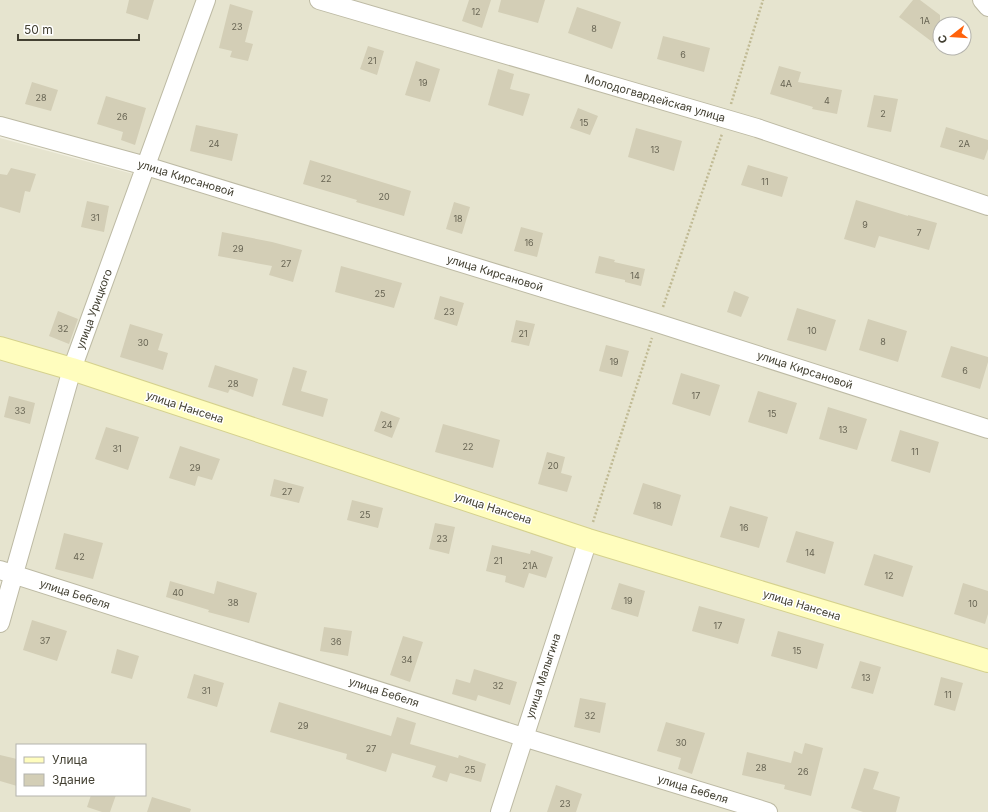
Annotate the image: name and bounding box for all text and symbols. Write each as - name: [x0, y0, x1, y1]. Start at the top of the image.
- house number: 12: [471, 6, 481, 17]
- house number: 1А: [920, 15, 930, 26]
- scale bar: [18, 16, 139, 42]
- north arrow: [932, 16, 972, 56]
- house number: 23: [231, 21, 243, 32]
- text: 50 m: [24, 22, 53, 37]
- house number: 8: [591, 23, 597, 34]
- text: С: [935, 33, 950, 45]
- house number: 6: [680, 49, 686, 60]
- house number: 21: [367, 55, 377, 66]
- street label: Молодогвардейская улица: [583, 71, 727, 125]
- house number: 19: [418, 77, 428, 88]
- house number: 4А: [780, 78, 792, 89]
- house number: 28: [35, 92, 47, 103]
- house number: 4: [824, 95, 830, 106]
- house number: 2: [880, 108, 886, 119]
- house number: 26: [116, 111, 128, 122]
- house number: 15: [579, 117, 589, 128]
- house number: 24: [208, 138, 220, 149]
- house number: 2А: [958, 138, 970, 149]
- house number: 13: [650, 144, 660, 155]
- street label: улица Кирсановой: [136, 157, 236, 199]
- house number: 22: [321, 173, 331, 184]
- house number: 11: [761, 176, 769, 187]
- house number: 20: [378, 191, 390, 202]
- house number: 31: [90, 212, 100, 223]
- house number: 18: [453, 213, 463, 224]
- house number: 9: [862, 219, 868, 230]
- house number: 7: [916, 227, 922, 238]
- house number: 16: [524, 237, 534, 248]
- house number: 29: [232, 243, 244, 254]
- street label: улица Кирсановой: [445, 252, 545, 294]
- house number: 27: [281, 258, 291, 269]
- street label: улица Урицкого: [73, 267, 115, 351]
- house number: 14: [630, 270, 640, 281]
- house number: 25: [375, 288, 385, 299]
- house number: 23: [443, 306, 455, 317]
- house number: 32: [57, 323, 69, 334]
- house number: 10: [807, 325, 817, 336]
- house number: 21: [518, 328, 528, 339]
- house number: 8: [880, 336, 886, 347]
- house number: 30: [137, 337, 149, 348]
- street label: улица Кирсановой: [755, 348, 855, 392]
- house number: 19: [609, 356, 619, 367]
- house number: 6: [962, 365, 968, 376]
- house number: 28: [227, 378, 239, 389]
- street label: улица Нансена: [145, 388, 225, 426]
- house number: 17: [692, 390, 700, 401]
- house number: 33: [14, 405, 26, 416]
- house number: 15: [767, 408, 777, 419]
- house number: 24: [381, 419, 393, 430]
- house number: 13: [838, 424, 848, 435]
- house number: 22: [463, 441, 473, 452]
- house number: 31: [112, 443, 122, 454]
- house number: 11: [911, 446, 919, 457]
- house number: 20: [547, 460, 559, 471]
- house number: 29: [189, 462, 201, 473]
- house number: 27: [282, 486, 292, 497]
- street label: улица Нансена: [453, 489, 533, 527]
- house number: 18: [652, 500, 662, 511]
- house number: 25: [360, 509, 370, 520]
- house number: 16: [739, 522, 749, 533]
- house number: 23: [436, 533, 448, 544]
- house number: 14: [805, 547, 815, 558]
- house number: 42: [73, 551, 85, 562]
- house number: 21: [493, 555, 503, 566]
- house number: 21А: [522, 560, 538, 571]
- house number: 12: [884, 570, 894, 581]
- street label: улица Бебеля: [38, 576, 112, 612]
- house number: 40: [172, 587, 184, 598]
- street label: улица Нансена: [761, 587, 843, 623]
- house number: 19: [623, 595, 633, 606]
- house number: 38: [227, 597, 239, 608]
- house number: 10: [968, 598, 978, 609]
- house number: 17: [714, 620, 722, 631]
- street label: улица Малыгина: [523, 631, 563, 721]
- house number: 37: [40, 635, 50, 646]
- house number: 36: [330, 636, 342, 647]
- house number: 15: [792, 645, 802, 656]
- house number: 34: [401, 654, 413, 665]
- house number: 13: [861, 672, 871, 683]
- street label: улица Бебеля: [347, 674, 421, 710]
- house number: 32: [492, 680, 504, 691]
- house number: 31: [201, 685, 211, 696]
- house number: 11: [944, 689, 952, 700]
- house number: 32: [584, 710, 596, 721]
- house number: 29: [297, 720, 309, 731]
- house number: 30: [675, 737, 687, 748]
- house number: 27: [366, 743, 376, 754]
- legend: [16, 744, 146, 796]
- text: Улица: [52, 752, 87, 767]
- house number: 28: [755, 762, 767, 773]
- house number: 25: [465, 764, 475, 775]
- house number: 26: [797, 766, 809, 777]
- text: Здание: [52, 772, 95, 787]
- street label: улица Бебеля: [656, 772, 730, 806]
- house number: 23: [559, 798, 571, 809]

